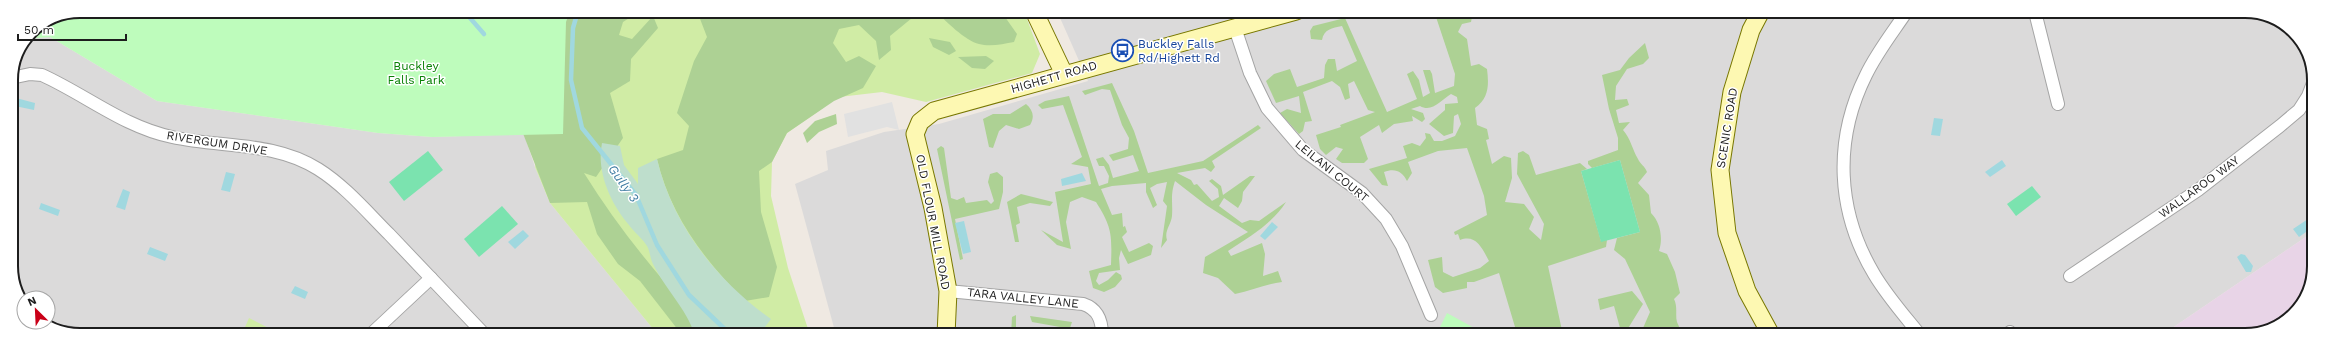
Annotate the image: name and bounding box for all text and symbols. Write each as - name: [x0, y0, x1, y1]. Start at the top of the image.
- scale bar: [18, 16, 126, 42]
- text: 50 m: [24, 23, 54, 37]
- place label: Buckley Falls Rd/Highett Rd: [1138, 37, 1220, 65]
- bus stop icon: Buckley Falls Rd/Highett Rd: [1109, 38, 1135, 64]
- street label: HIGHETT ROAD: [1009, 58, 1099, 96]
- park label: Buckley Falls Park: [387, 59, 445, 87]
- street label: SCENIC ROAD: [1714, 87, 1740, 169]
- street label: RIVERGUM DRIVE: [166, 128, 269, 158]
- street label: LEILANI COURT: [1292, 137, 1372, 205]
- street label: OLD FLOUR MILL ROAD: [913, 153, 953, 291]
- street label: WALLAROO WAY: [2156, 153, 2242, 221]
- water label: Gully 3: [605, 162, 642, 205]
- street label: TARA VALLEY LANE: [966, 285, 1080, 311]
- north arrow: [16, 290, 56, 330]
- text: N: [26, 294, 39, 309]

